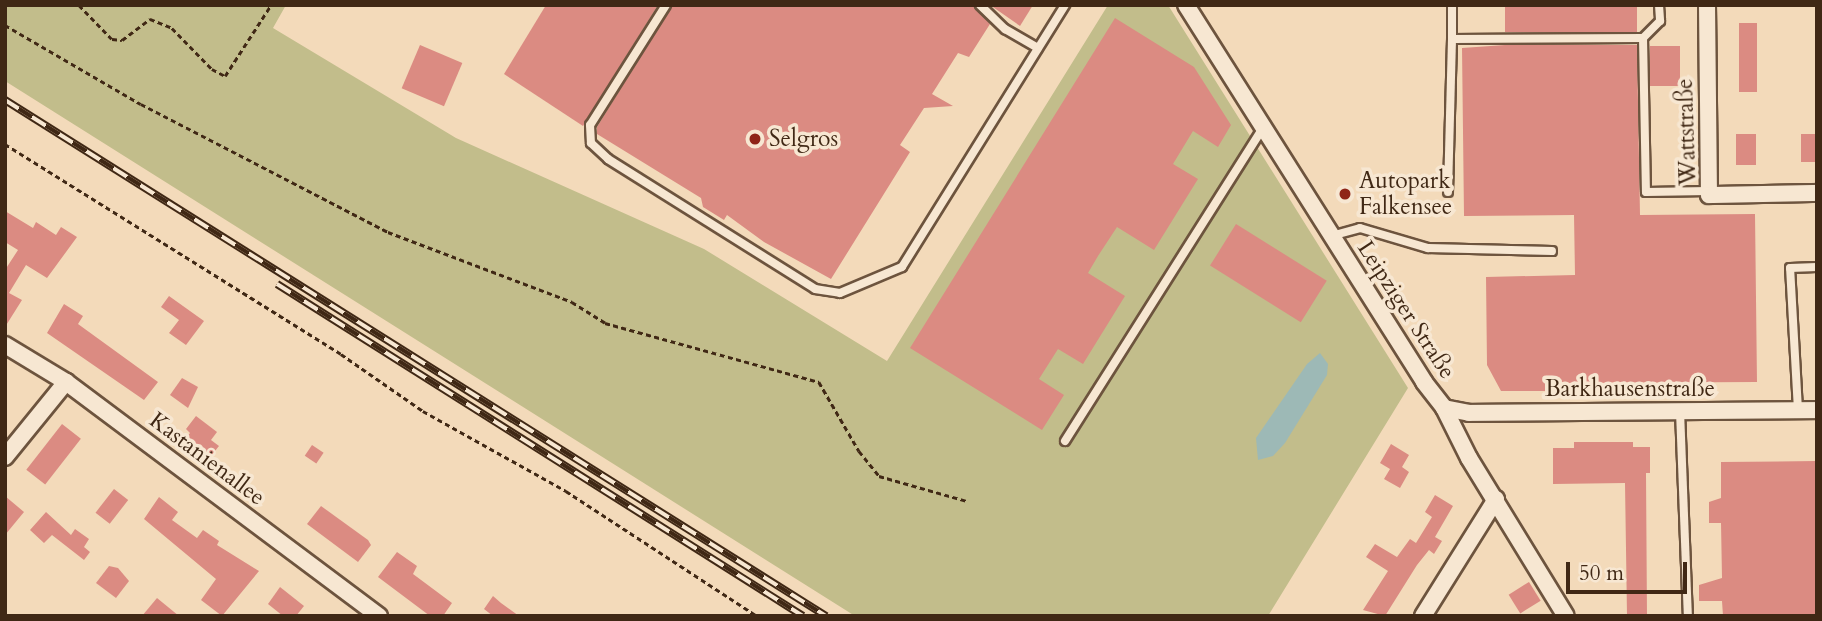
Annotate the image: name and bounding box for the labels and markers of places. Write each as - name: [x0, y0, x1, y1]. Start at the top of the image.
- place label: Selgros: [769, 125, 838, 153]
- marker: Selgros: [747, 131, 763, 147]
- place label: Autopark Falkensee: [1359, 167, 1452, 221]
- marker: Autopark Falkensee: [1337, 186, 1353, 202]

